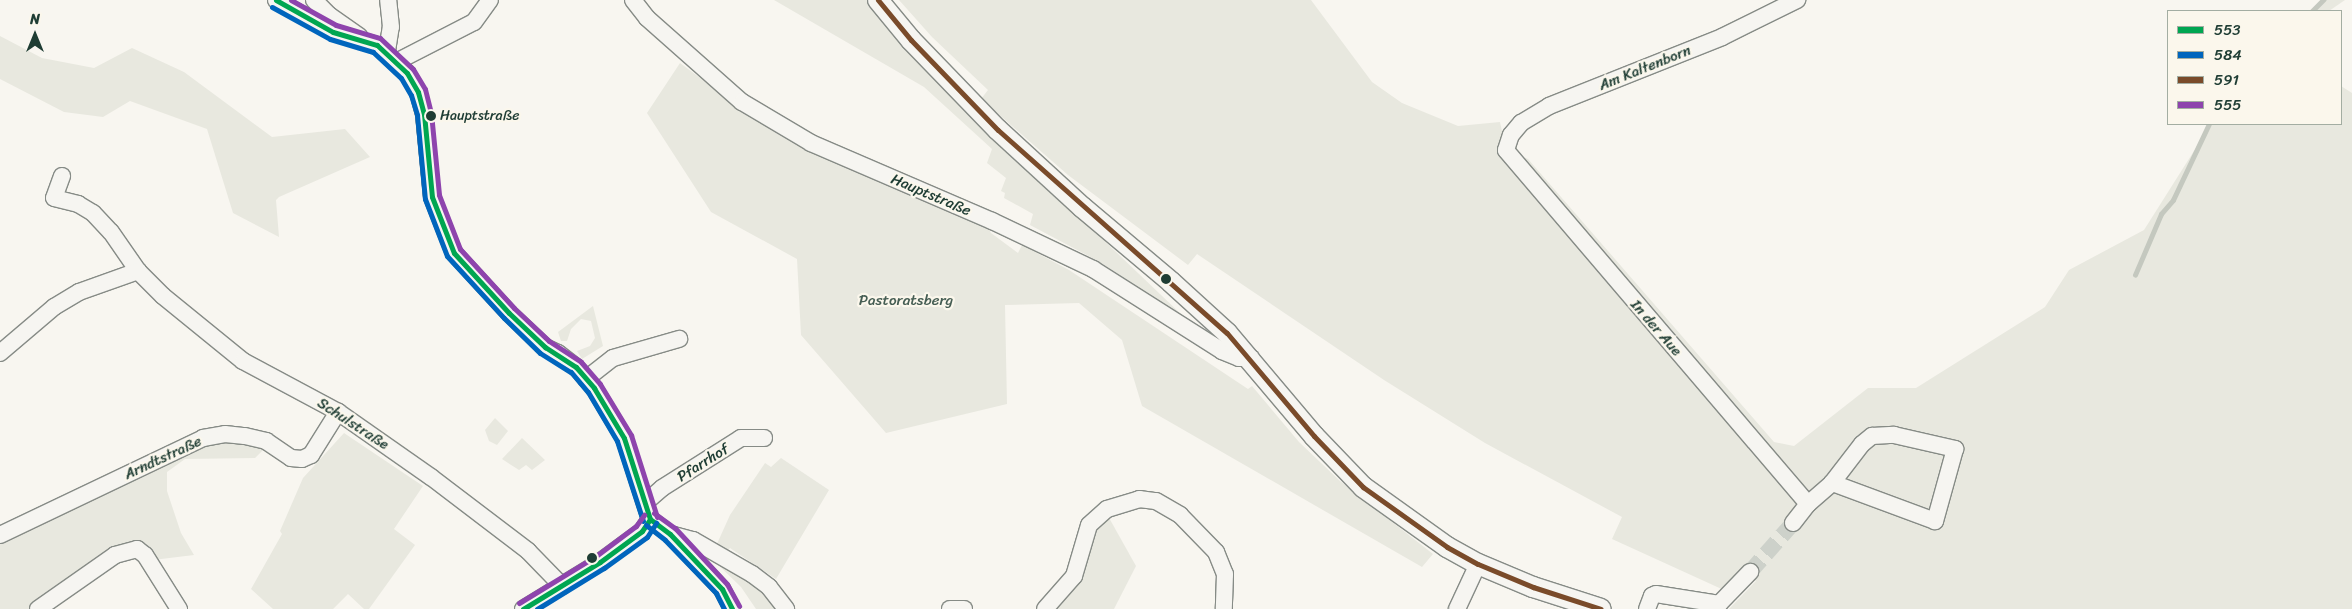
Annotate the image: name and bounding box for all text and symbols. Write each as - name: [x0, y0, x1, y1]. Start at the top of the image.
- text: N: [30, 7, 40, 32]
- north arrow: [10, 10, 60, 60]
- legend: [2167, 10, 2342, 125]
- text: 553: [2214, 17, 2241, 43]
- street label: Am Kaltenborn: [1596, 41, 1694, 95]
- text: 584: [2214, 42, 2242, 68]
- text: 591: [2214, 67, 2239, 93]
- text: 555: [2214, 92, 2242, 118]
- place label: Hauptstraße: [440, 108, 519, 124]
- marker: Hauptstraße: [426, 111, 436, 121]
- street label: Hauptstraße: [888, 170, 974, 220]
- unlabelled marker: [1161, 274, 1171, 284]
- park label: Pastoratsberg: [859, 292, 953, 310]
- street label: In der Aue: [1627, 296, 1685, 360]
- street label: Schulstraße: [314, 394, 392, 454]
- street label: Arndtstraße: [121, 432, 205, 484]
- street label: Pfarrhof: [674, 440, 732, 486]
- unlabelled marker: [587, 553, 597, 563]

